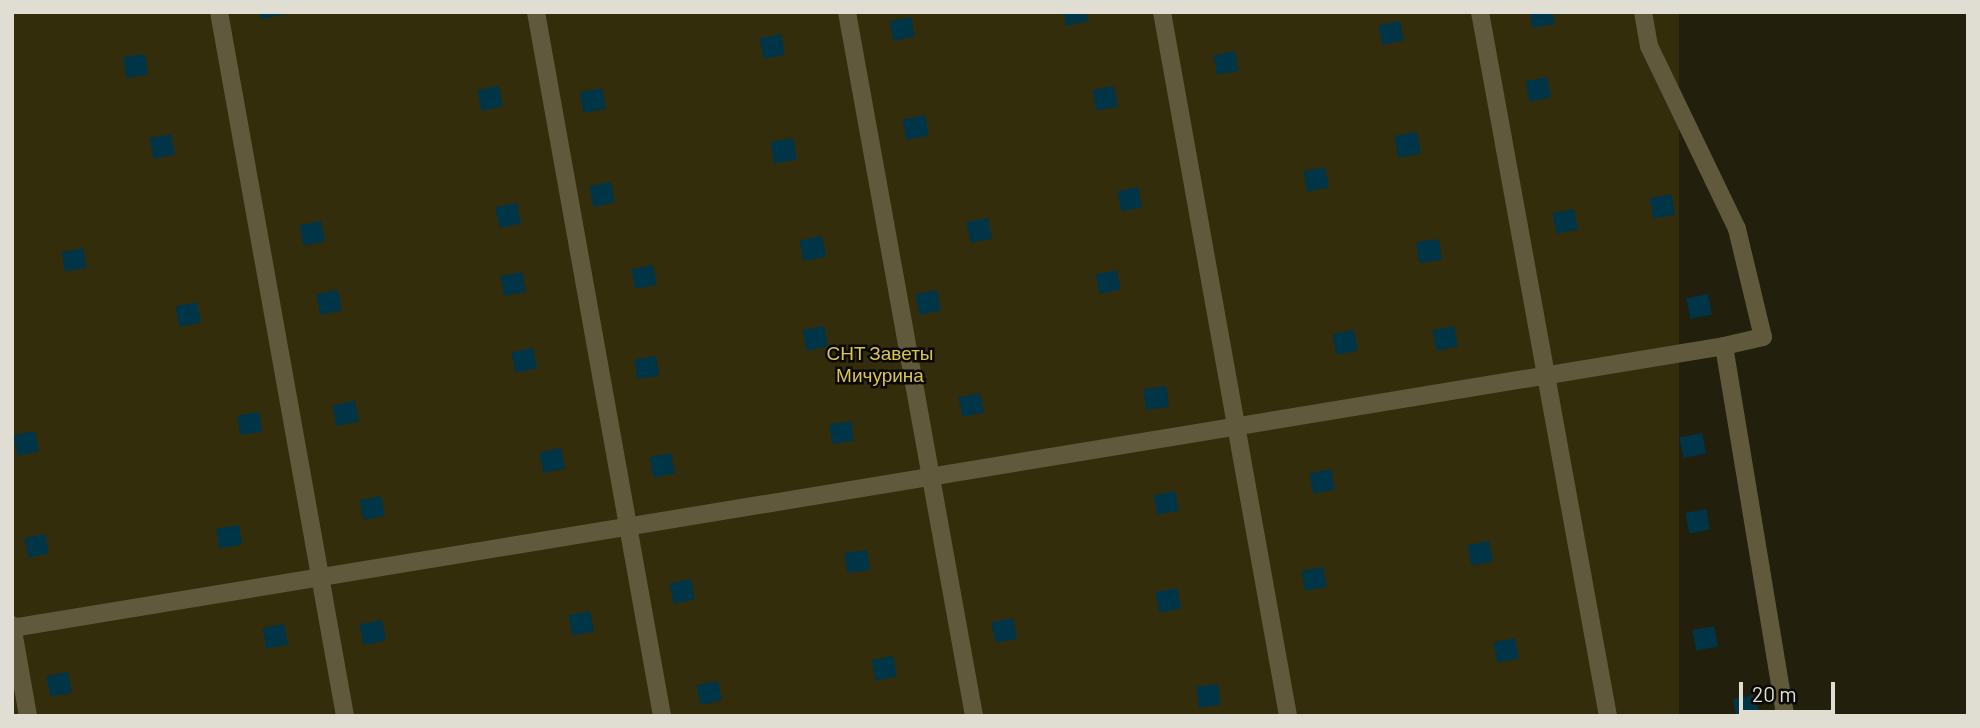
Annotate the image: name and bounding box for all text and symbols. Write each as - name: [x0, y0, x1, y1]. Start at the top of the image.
- park label: СНТ Заветы Мичурина: [826, 342, 934, 386]
- scale bar: [1742, 668, 1838, 712]
- text: 20 m: [1752, 681, 1797, 706]

